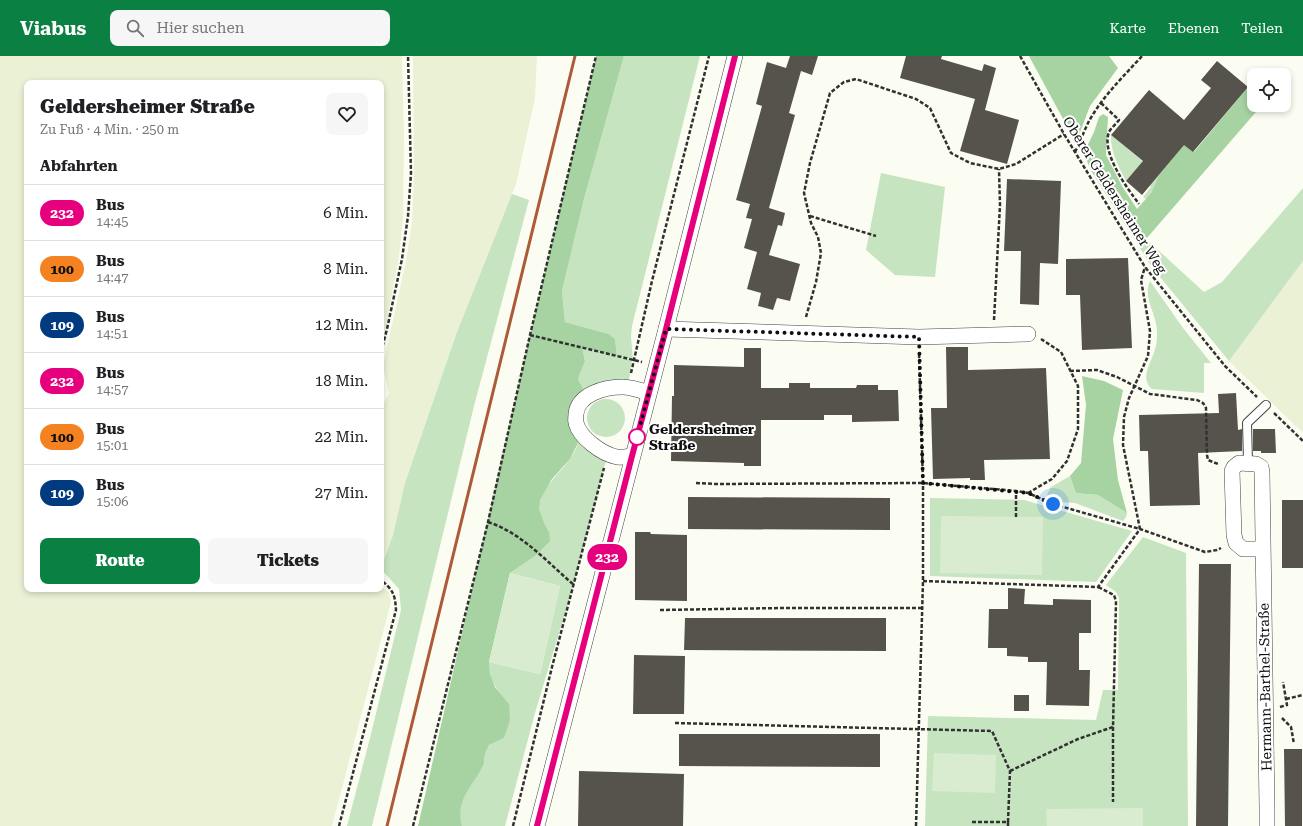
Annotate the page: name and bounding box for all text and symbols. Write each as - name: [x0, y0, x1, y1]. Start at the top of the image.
- search box: [110, 10, 390, 46]
- text: Viabus: [20, 17, 86, 40]
- icon: search: [124, 17, 146, 39]
- text: Hier suchen: [156, 19, 244, 37]
- text: Karte: [1110, 20, 1146, 36]
- text: Ebenen: [1168, 20, 1219, 36]
- text: Teilen: [1241, 20, 1283, 36]
- map controls: [1247, 68, 1291, 112]
- button: locate: [1247, 68, 1291, 112]
- button: heart: [326, 93, 368, 135]
- text: Geldersheimer Straße: [40, 95, 255, 118]
- street label: Oberer Geldersheimer Weg: [1060, 113, 1170, 277]
- text: Zu Fuß · 4 Min. · 250 m: [40, 122, 179, 137]
- text: Abfahrten: [40, 157, 118, 175]
- text: Bus: [96, 196, 124, 214]
- text: 6 Min.: [323, 204, 368, 222]
- text: 232: [50, 205, 74, 221]
- text: 14:45: [96, 214, 128, 229]
- text: Bus: [96, 252, 124, 270]
- text: 8 Min.: [323, 260, 368, 278]
- text: 100: [50, 261, 74, 277]
- text: 14:47: [96, 270, 128, 285]
- text: Bus: [96, 308, 124, 326]
- text: 12 Min.: [315, 316, 368, 334]
- text: 109: [50, 317, 74, 333]
- text: 14:51: [96, 326, 128, 341]
- text: Bus: [96, 364, 124, 382]
- text: 18 Min.: [315, 372, 368, 390]
- text: 232: [50, 373, 74, 389]
- text: 14:57: [96, 382, 128, 397]
- text: Bus: [96, 420, 124, 438]
- place label: Geldersheimer Straße: [649, 421, 755, 453]
- text: 22 Min.: [315, 428, 368, 446]
- marker: Geldersheimer Straße: [628, 428, 646, 446]
- text: 100: [50, 429, 74, 445]
- text: 15:01: [96, 438, 128, 453]
- text: Bus: [96, 476, 124, 494]
- text: 27 Min.: [315, 484, 368, 502]
- text: 109: [50, 485, 74, 501]
- text: 15:06: [96, 494, 128, 509]
- your location: [1043, 494, 1063, 514]
- button: Route: [40, 538, 200, 584]
- button: Tickets: [208, 538, 368, 584]
- line badge: 232: [584, 544, 630, 570]
- text: 232: [595, 549, 619, 565]
- street label: Hermann-Barthel-Straße: [1256, 602, 1274, 771]

